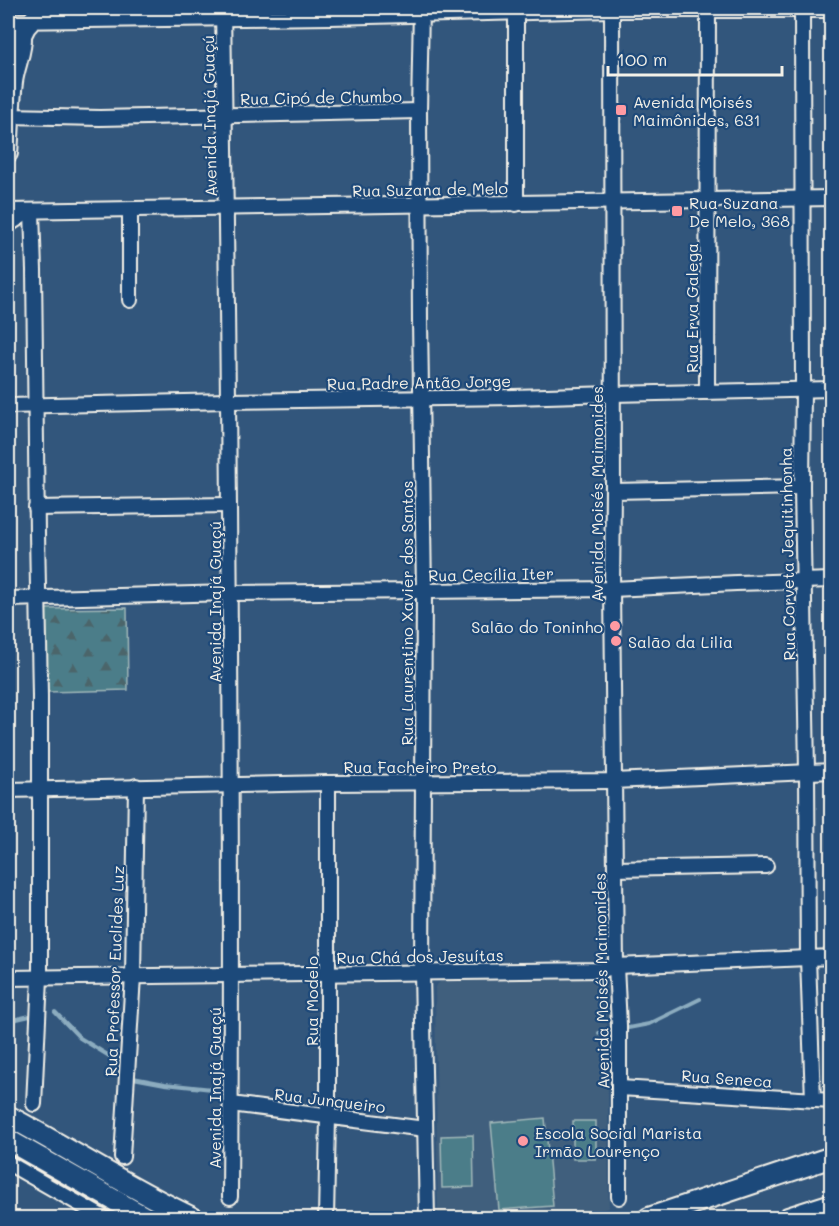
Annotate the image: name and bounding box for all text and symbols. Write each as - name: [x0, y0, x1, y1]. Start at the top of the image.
- street label: Avenida Inajá Guaçú: [197, 35, 221, 197]
- scale bar: [608, 39, 782, 77]
- text: 100 m: [617, 47, 667, 71]
- street label: Rua Cipó de Chumbo: [240, 85, 402, 109]
- place label: Avenida Moisés Maimônides, 631: [633, 91, 761, 130]
- marker: Avenida Moisés Maimônides, 631: [614, 103, 628, 117]
- street label: Rua Suzana de Melo: [352, 177, 508, 201]
- place label: Rua Suzana De Melo, 368: [689, 192, 790, 231]
- marker: Rua Suzana De Melo, 368: [670, 204, 684, 218]
- street label: Rua Erva Galega: [681, 243, 702, 373]
- street label: Rua Padre Antão Jorge: [327, 370, 511, 394]
- street label: Avenida Moisés Maimonides: [586, 386, 607, 602]
- street label: Rua Corveta Jequitinhonha: [775, 447, 799, 661]
- street label: Rua Laurentino Xavier dos Santos: [396, 480, 417, 746]
- street label: Avenida Inajá Guaçú: [204, 521, 225, 683]
- street label: Rua Cecília Iter: [428, 562, 554, 586]
- place label: Salão do Toninho: [471, 616, 603, 637]
- marker: Salão do Toninho: [608, 619, 622, 633]
- place label: Salão da Lilia: [628, 631, 733, 652]
- marker: Salão da Lilia: [609, 634, 623, 648]
- street label: Rua Facheiro Preto: [343, 756, 497, 777]
- street label: Rua Professor Euclides Luz: [100, 865, 128, 1077]
- street label: Avenida Moisés Maimonides: [589, 873, 613, 1089]
- street label: Rua Chá dos Jesuítas: [336, 944, 504, 968]
- street label: Rua Modelo: [301, 956, 322, 1046]
- street label: Avenida Inajá Guaçú: [204, 1007, 225, 1169]
- street label: Rua Seneca: [681, 1064, 773, 1092]
- street label: Rua Junqueiro: [273, 1083, 387, 1117]
- place label: Escola Social Marista Irmão Lourenço: [535, 1122, 702, 1161]
- marker: Escola Social Marista Irmão Lourenço: [516, 1134, 530, 1148]

